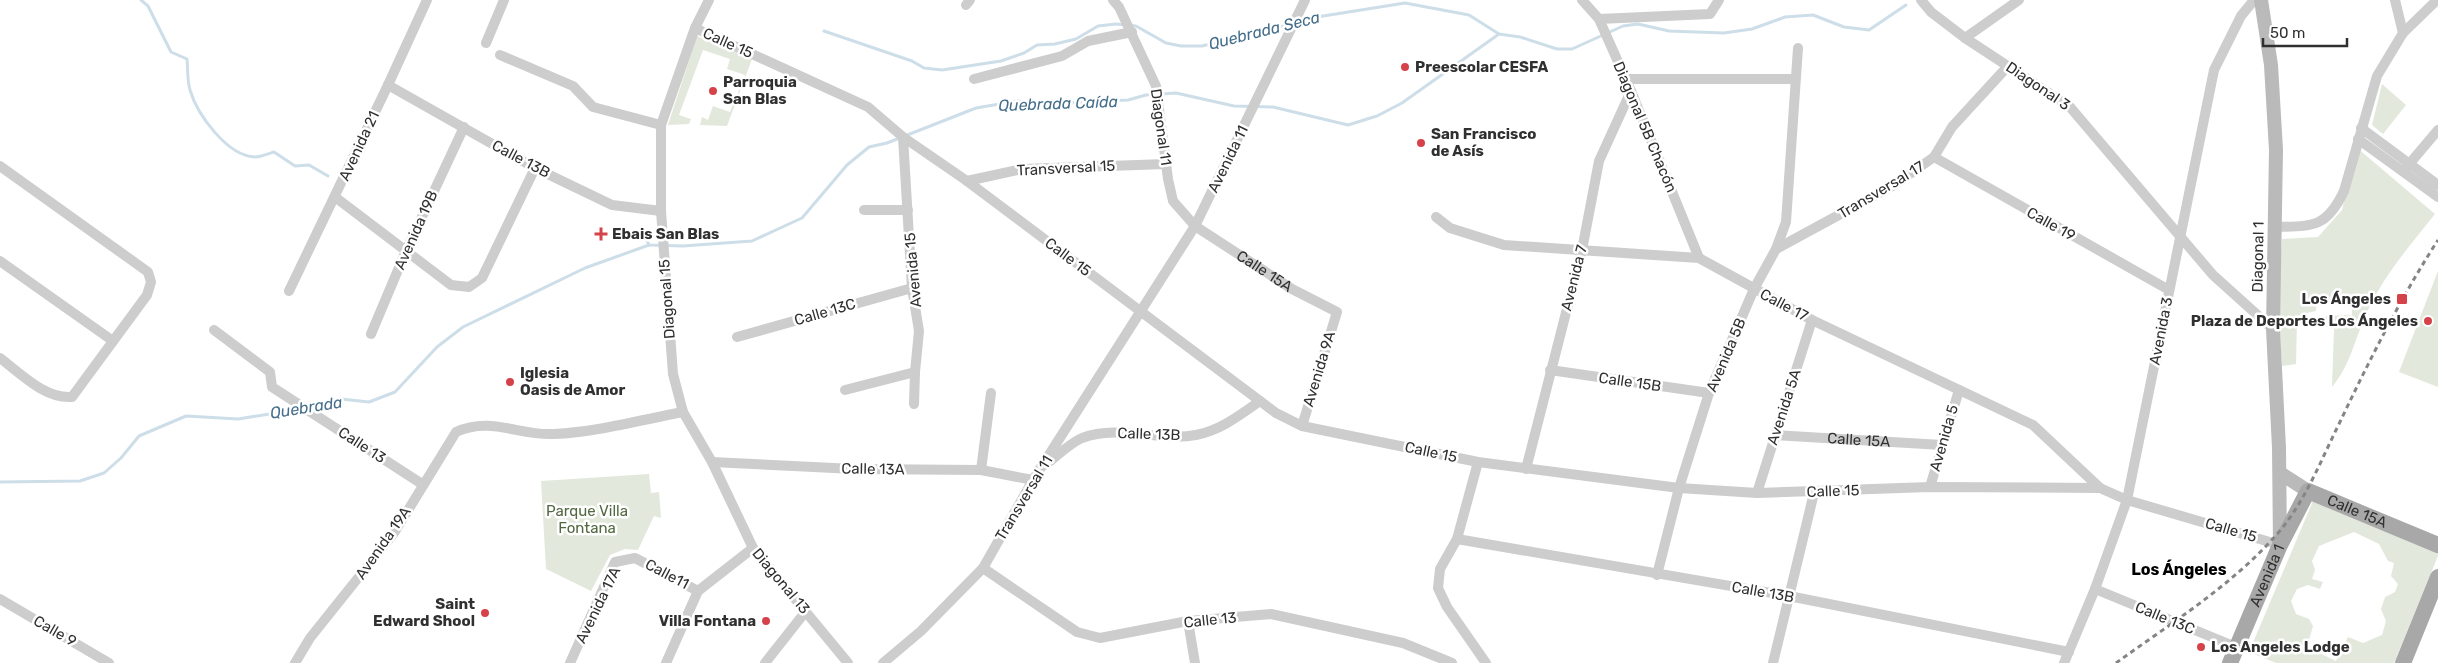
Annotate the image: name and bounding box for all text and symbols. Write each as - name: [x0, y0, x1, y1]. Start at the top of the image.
- water label: Quebrada Seca: [1206, 7, 1322, 54]
- scale bar: [2263, 15, 2347, 47]
- street label: Calle 15: [700, 24, 756, 62]
- text: 50 m: [2270, 24, 2305, 42]
- place label: Preescolar CESFA: [1415, 58, 1549, 76]
- street label: Diagonal 3: [2002, 58, 2074, 114]
- street label: Diagonal 5B Chacón: [1609, 59, 1681, 195]
- marker: Preescolar CESFA: [1399, 61, 1411, 73]
- place label: Parroquia San Blas: [723, 73, 797, 108]
- marker: Parroquia San Blas: [707, 85, 719, 97]
- street label: Diagonal 11: [1147, 87, 1175, 167]
- water label: Quebrada Caída: [998, 92, 1118, 115]
- street label: Avenida 21: [335, 108, 383, 184]
- street label: Avenida 11: [1204, 122, 1252, 196]
- place label: San Francisco de Asís: [1431, 125, 1536, 160]
- street label: Calle 13B: [489, 136, 553, 182]
- marker: San Francisco de Asís: [1415, 137, 1427, 149]
- street label: Transversal 15: [1016, 156, 1116, 180]
- street label: Transversal 17: [1835, 157, 1928, 223]
- street label: Avenida 19B: [391, 188, 441, 272]
- street label: Calle 19: [2023, 203, 2079, 245]
- street label: Diagonal 1: [2248, 221, 2268, 293]
- place label: Ebais San Blas: [612, 225, 719, 243]
- marker: Ebais San Blas: [594, 227, 608, 241]
- street label: Avenida 15: [901, 232, 925, 308]
- street label: Calle 15: [1041, 234, 1095, 280]
- street label: Avenida 7: [1557, 243, 1591, 313]
- street label: Calle 15A: [1233, 246, 1296, 296]
- street label: Diagonal 15: [655, 258, 679, 339]
- street label: Calle 17: [1757, 285, 1811, 325]
- place label: Los Ángeles: [2302, 290, 2391, 308]
- marker: Los Ángeles: [2395, 292, 2409, 306]
- street label: Calle 13C: [792, 295, 858, 329]
- street label: Avenida 3: [2146, 296, 2176, 366]
- place label: Plaza de Deportes Los Ángeles: [2191, 312, 2418, 330]
- street label: Avenida 5B: [1702, 315, 1750, 395]
- marker: Plaza de Deportes Los Ángeles: [2422, 315, 2434, 327]
- street label: Avenida 9A: [1299, 329, 1339, 409]
- place label: Iglesia Oasis de Amor: [520, 364, 625, 399]
- street label: Avenida 5A: [1763, 367, 1805, 447]
- street label: Calle 15B: [1598, 369, 1662, 395]
- marker: Iglesia Oasis de Amor: [504, 376, 516, 388]
- water label: Quebrada: [268, 392, 344, 423]
- street label: Avenida 5: [1926, 402, 1962, 473]
- street label: Calle 13: [335, 423, 389, 467]
- street label: Calle 13B: [1117, 424, 1181, 444]
- street label: Calle 15A: [1827, 429, 1891, 451]
- street label: Calle 15: [1403, 438, 1459, 466]
- street label: Transversal 11: [992, 452, 1056, 544]
- street label: Calle 13A: [841, 459, 905, 479]
- street label: Calle 15: [1806, 481, 1860, 501]
- street label: Calle 15A: [2324, 491, 2390, 532]
- park label: Parque Villa Fontana: [546, 502, 628, 537]
- street label: Avenida 19A: [351, 503, 415, 583]
- street label: Calle 15: [2203, 514, 2259, 546]
- street label: Avenida 1: [2246, 542, 2288, 609]
- street label: Diagonal 13: [748, 545, 814, 617]
- street label: Calle11: [642, 555, 692, 593]
- district label: Los Ángeles: [2131, 559, 2227, 579]
- street label: Avenida 17A: [572, 564, 624, 646]
- street label: Calle 13B: [1730, 578, 1796, 606]
- place label: Saint Edward Shool: [373, 595, 475, 630]
- street label: Calle 13C: [2132, 598, 2198, 638]
- marker: Saint Edward Shool: [479, 607, 491, 619]
- street label: Calle 13: [1183, 608, 1237, 632]
- street label: Calle 9: [30, 612, 80, 650]
- place label: Villa Fontana: [659, 612, 756, 630]
- marker: Villa Fontana: [760, 615, 772, 627]
- place label: Los Angeles Lodge: [2211, 638, 2350, 656]
- marker: Los Angeles Lodge: [2195, 641, 2207, 653]

